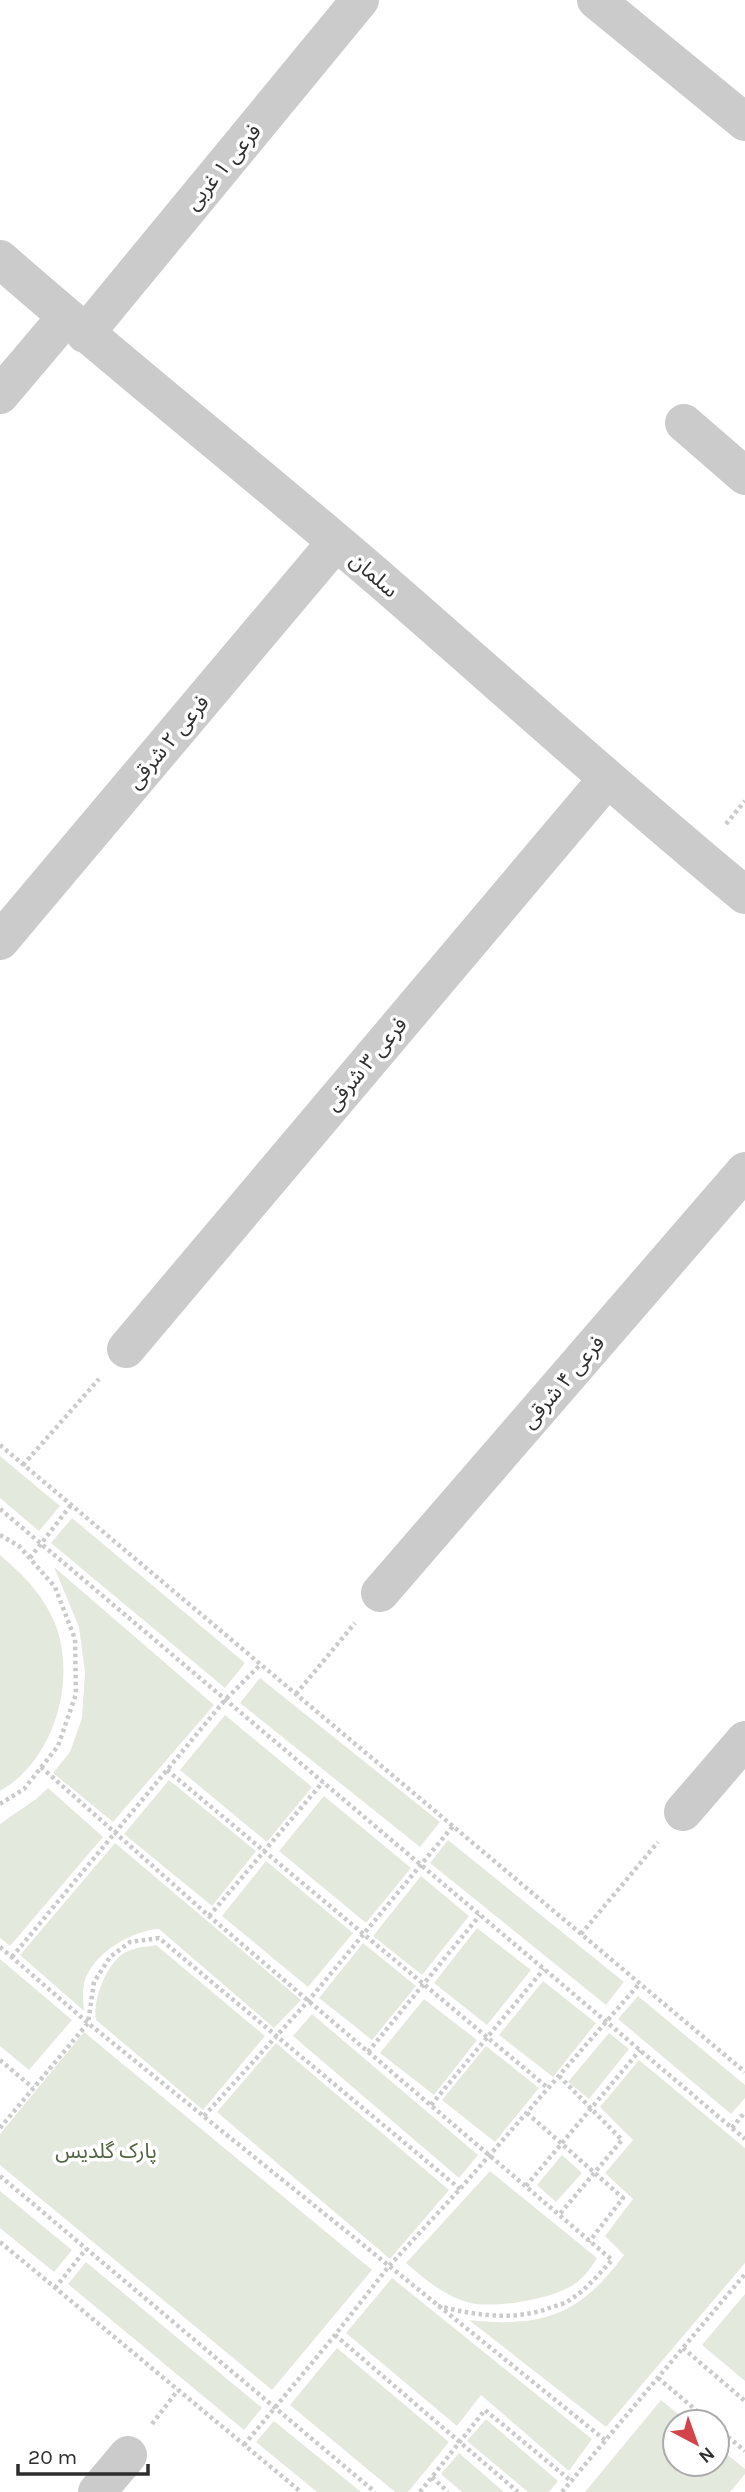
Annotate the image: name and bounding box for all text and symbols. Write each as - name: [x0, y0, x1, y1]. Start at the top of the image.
- street label: فرعی ۱ غربی: [180, 119, 266, 215]
- street label: سلمان: [345, 548, 403, 602]
- street label: فرعی ۲ شرقی: [122, 691, 214, 793]
- street label: فرعی ۳ شرقی: [320, 1013, 412, 1115]
- street label: فرعی ۴ شرقی: [516, 1331, 610, 1433]
- park label: پارک گلدیس: [55, 2139, 157, 2164]
- north arrow: [661, 2408, 731, 2478]
- scale bar: [18, 2432, 147, 2476]
- text: N: [694, 2442, 719, 2468]
- text: 20 m: [28, 2445, 77, 2469]

